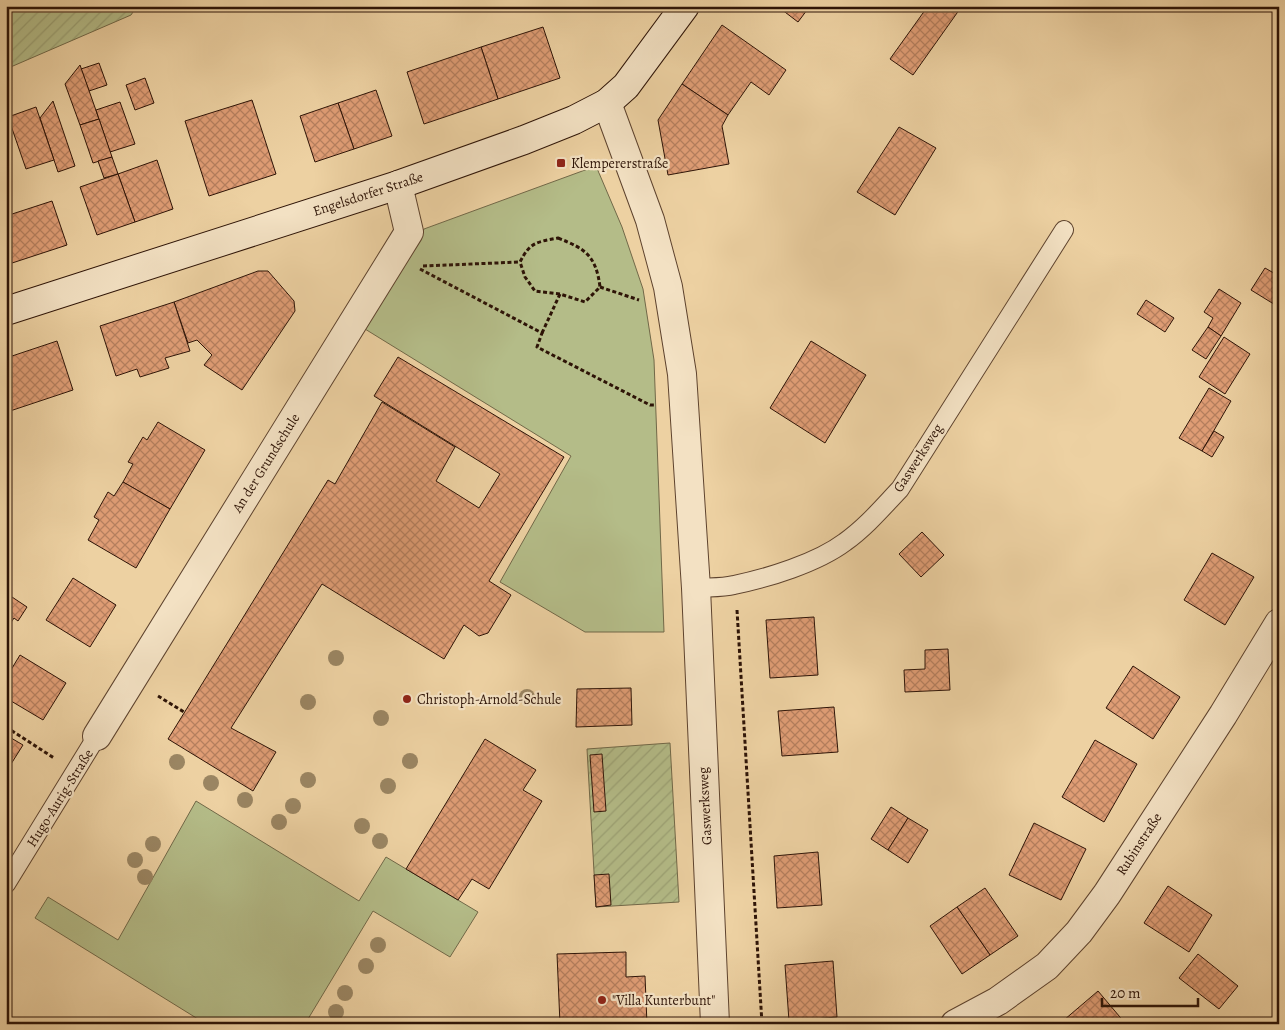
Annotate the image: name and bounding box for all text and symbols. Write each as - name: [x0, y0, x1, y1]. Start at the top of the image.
- place label: Klempererstraße: [571, 154, 668, 173]
- marker: Klempererstraße: [555, 157, 567, 169]
- street label: Engelsdorfer Straße: [310, 167, 426, 221]
- street label: An der Grundschule: [227, 410, 304, 517]
- street label: Gaswerksweg: [889, 420, 947, 496]
- place label: Christoph-Arnold-Schule: [417, 690, 561, 709]
- marker: Christoph-Arnold-Schule: [401, 693, 413, 705]
- street label: Hugo-Aurig-Straße: [22, 745, 98, 851]
- street label: Gaswerksweg: [693, 767, 717, 845]
- street label: Rubinstraße: [1112, 809, 1166, 879]
- scale bar: [1102, 975, 1199, 1007]
- text: 20 m: [1110, 983, 1141, 1003]
- place label: "Villa Kunterbunt": [612, 991, 715, 1010]
- marker: "Villa Kunterbunt": [596, 994, 608, 1006]

